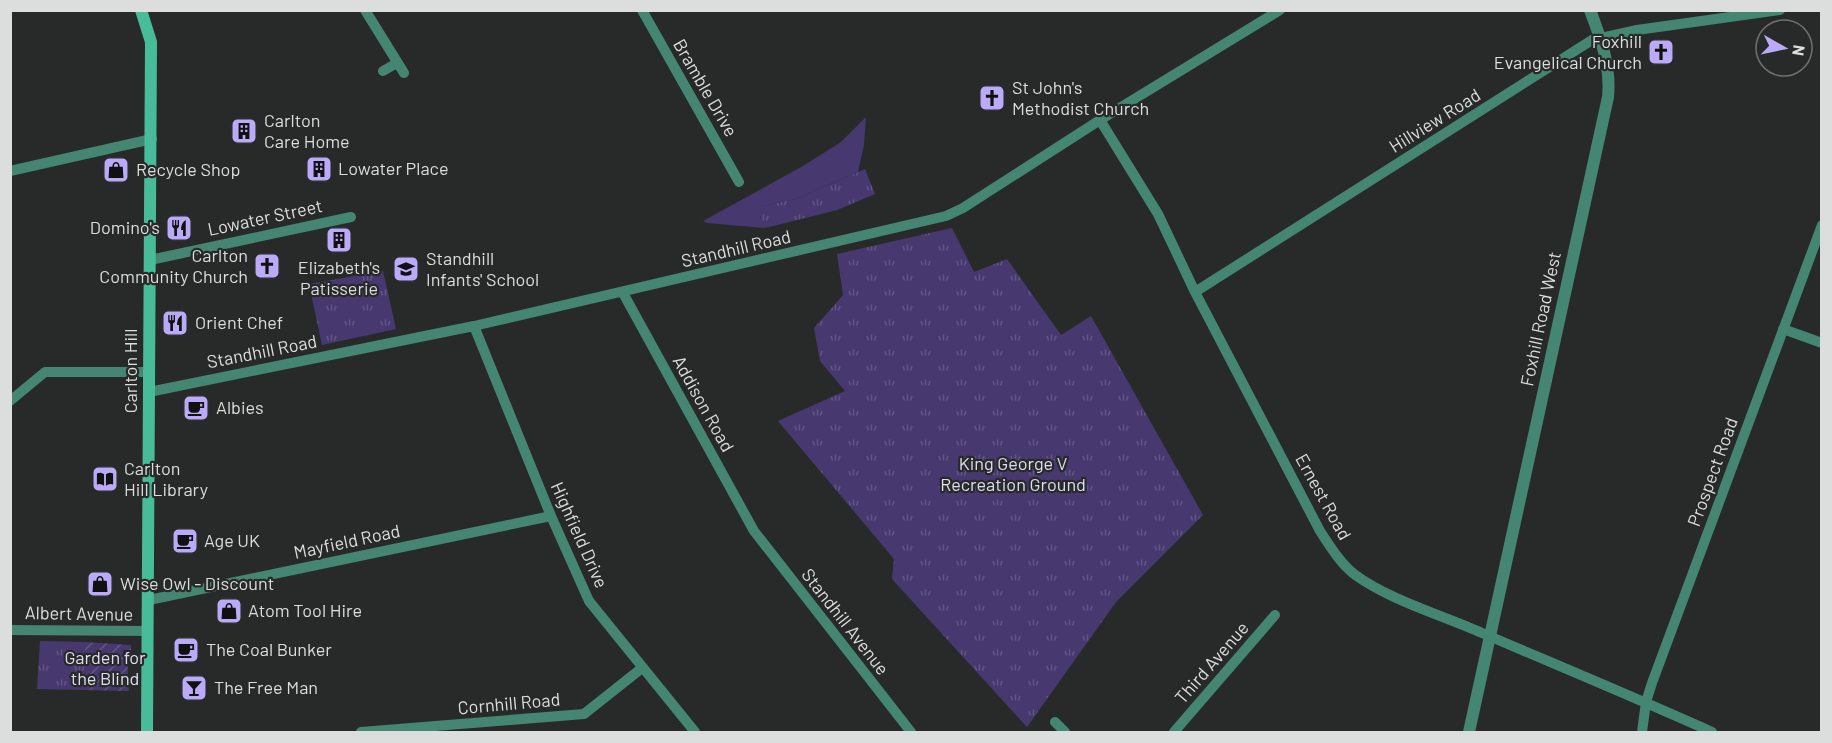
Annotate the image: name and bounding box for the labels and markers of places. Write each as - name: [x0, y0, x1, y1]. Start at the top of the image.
- place label: Foxhill Evangelical Church: [1494, 30, 1642, 73]
- church icon: Foxhill Evangelical Church: [1646, 37, 1676, 67]
- place label: St John's Methodist Church: [1012, 76, 1149, 119]
- church icon: St John's Methodist Church: [977, 83, 1007, 113]
- place label: Carlton Care Home: [264, 109, 350, 152]
- building icon: Carlton Care Home: [229, 116, 259, 146]
- building icon: Lowater Place: [304, 154, 334, 184]
- shop icon: Recycle Shop: [101, 155, 131, 185]
- place label: Lowater Place: [338, 157, 449, 179]
- place label: Recycle Shop: [136, 158, 240, 180]
- restaurant icon: Domino's: [164, 213, 194, 243]
- place label: Domino's: [90, 216, 160, 238]
- building icon: Elizabeth's Patisserie: [324, 225, 354, 255]
- place label: Carlton Community Church: [99, 244, 248, 287]
- place label: Standhill Infants' School: [426, 247, 539, 290]
- church icon: Carlton Community Church: [252, 251, 282, 281]
- school or university icon: Standhill Infants' School: [391, 254, 421, 284]
- place label: Elizabeth's Patisserie: [298, 256, 380, 299]
- restaurant icon: Orient Chef: [160, 308, 190, 338]
- place label: Orient Chef: [195, 311, 283, 333]
- cafe icon: Albies: [181, 393, 211, 423]
- place label: Albies: [216, 396, 264, 418]
- place label: Carlton Hill Library: [124, 457, 208, 500]
- library icon: Carlton Hill Library: [90, 464, 120, 494]
- cafe icon: Age UK: [170, 526, 200, 556]
- place label: Age UK: [204, 529, 260, 551]
- shop icon: Wise Owl - Discount: [85, 569, 115, 599]
- place label: Wise Owl - Discount: [120, 572, 274, 594]
- shop icon: Atom Tool Hire: [214, 596, 244, 626]
- place label: Atom Tool Hire: [248, 599, 362, 621]
- cafe icon: The Coal Bunker: [171, 635, 201, 665]
- place label: The Coal Bunker: [206, 638, 332, 660]
- bar icon: The Free Man: [179, 673, 209, 703]
- place label: The Free Man: [214, 676, 318, 698]

